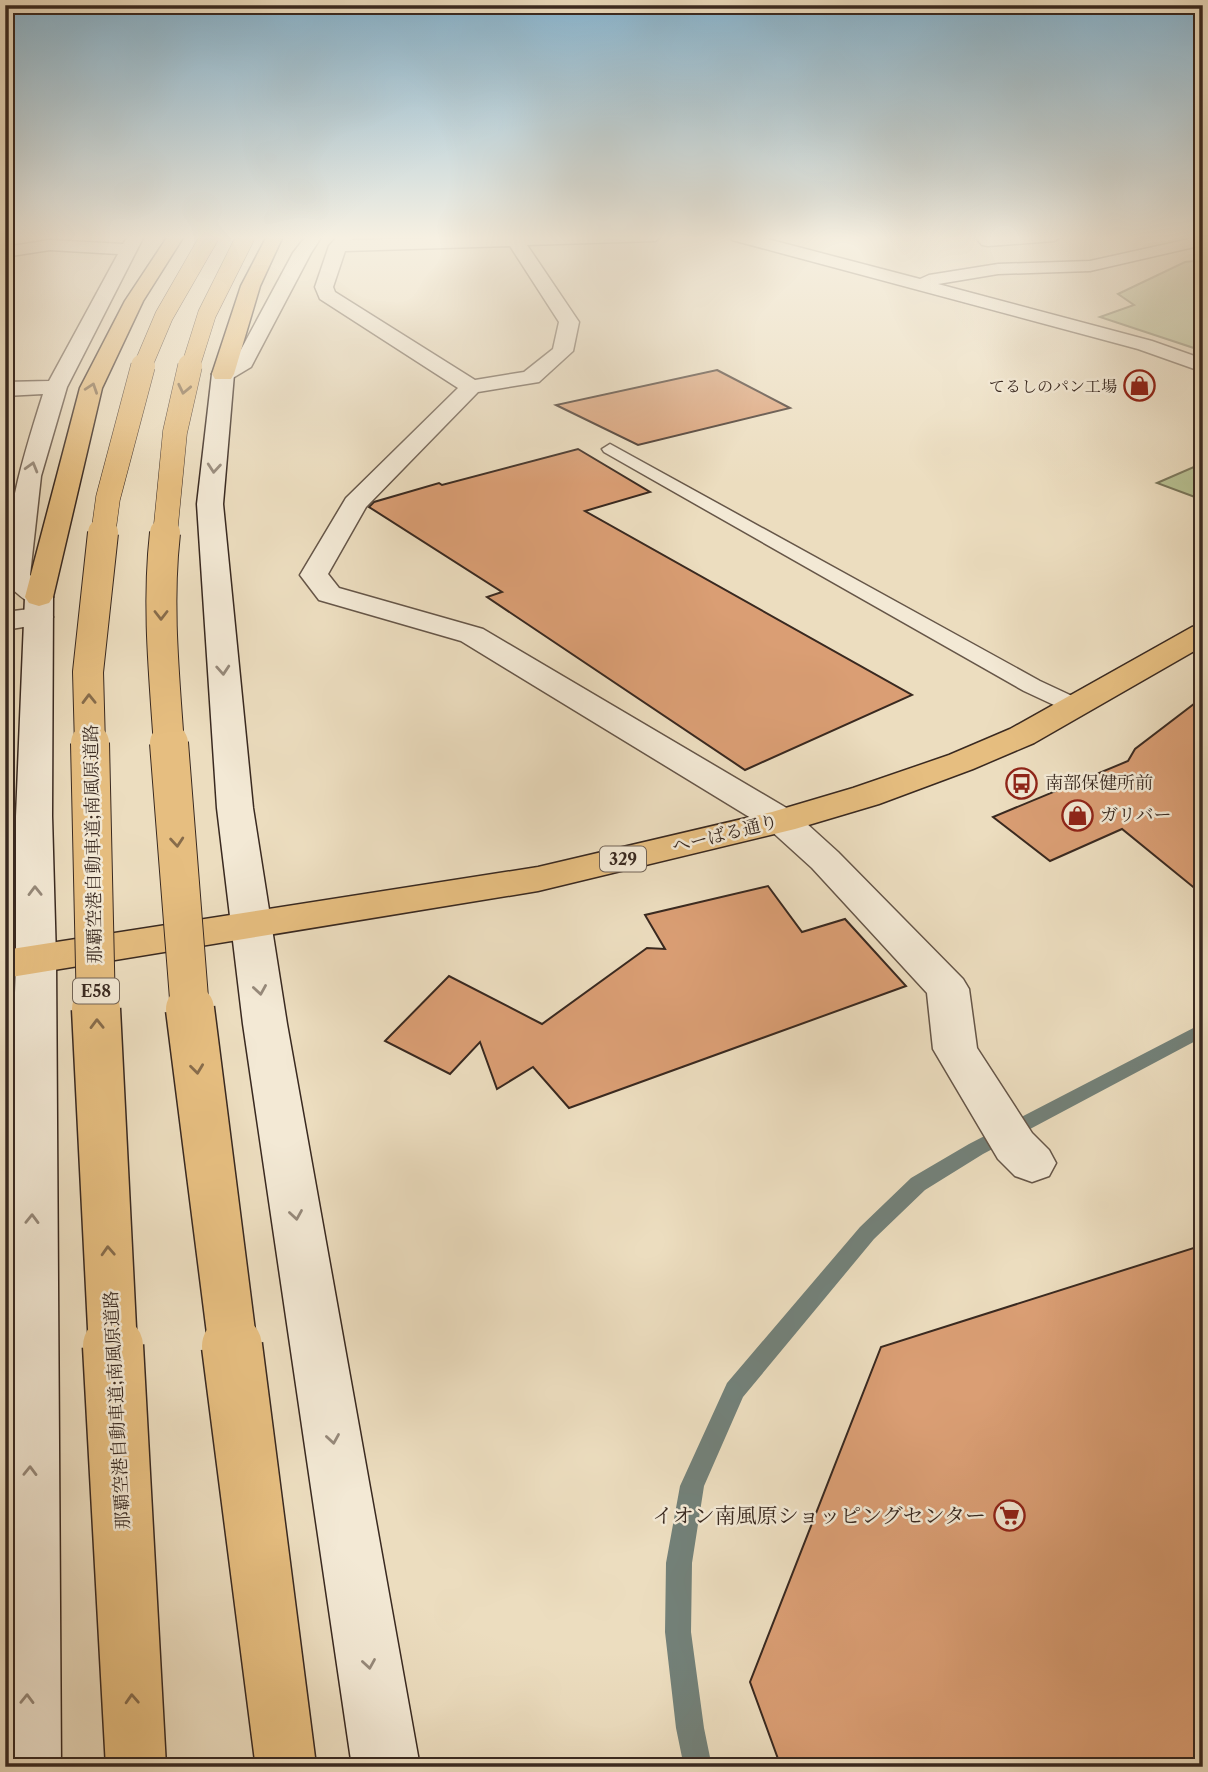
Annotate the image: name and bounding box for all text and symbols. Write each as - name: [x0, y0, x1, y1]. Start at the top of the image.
- shop icon: てるしのパン工場: [1123, 369, 1157, 403]
- place label: てるしのパン工場: [989, 376, 1117, 396]
- one-way arrow: [84, 383, 98, 395]
- one-way arrow: [178, 383, 193, 395]
- one-way arrow: [23, 461, 38, 473]
- one-way arrow: [207, 463, 222, 474]
- one-way arrow: [153, 610, 169, 621]
- one-way arrow: [215, 665, 230, 676]
- one-way arrow: [81, 693, 97, 703]
- street label: 那覇空港自動車道;南風原道路: [80, 724, 106, 964]
- bus stop icon: 南部保健所前: [1005, 766, 1039, 800]
- place label: 南部保健所前: [1045, 772, 1153, 794]
- shop icon: ガリバー: [1060, 798, 1094, 832]
- place label: ガリバー: [1100, 804, 1171, 826]
- street label: へーばる通り: [670, 810, 780, 858]
- one-way arrow: [169, 837, 184, 848]
- road number: 329: [600, 846, 646, 872]
- one-way arrow: [27, 885, 42, 896]
- road number: E58: [73, 979, 119, 1004]
- one-way arrow: [253, 984, 268, 996]
- one-way arrow: [89, 1018, 105, 1029]
- one-way arrow: [190, 1063, 205, 1074]
- one-way arrow: [289, 1209, 304, 1221]
- one-way arrow: [25, 1213, 40, 1224]
- one-way arrow: [101, 1245, 116, 1256]
- street label: 那覇空港自動車道;南風原道路: [100, 1290, 134, 1530]
- one-way arrow: [325, 1434, 340, 1445]
- one-way arrow: [22, 1465, 38, 1476]
- supermarket icon: イオン南風原ショッピングセンター: [992, 1498, 1026, 1532]
- place label: イオン南風原ショッピングセンター: [652, 1503, 986, 1528]
- one-way arrow: [361, 1658, 376, 1670]
- one-way arrow: [20, 1693, 35, 1704]
- one-way arrow: [125, 1693, 140, 1704]

